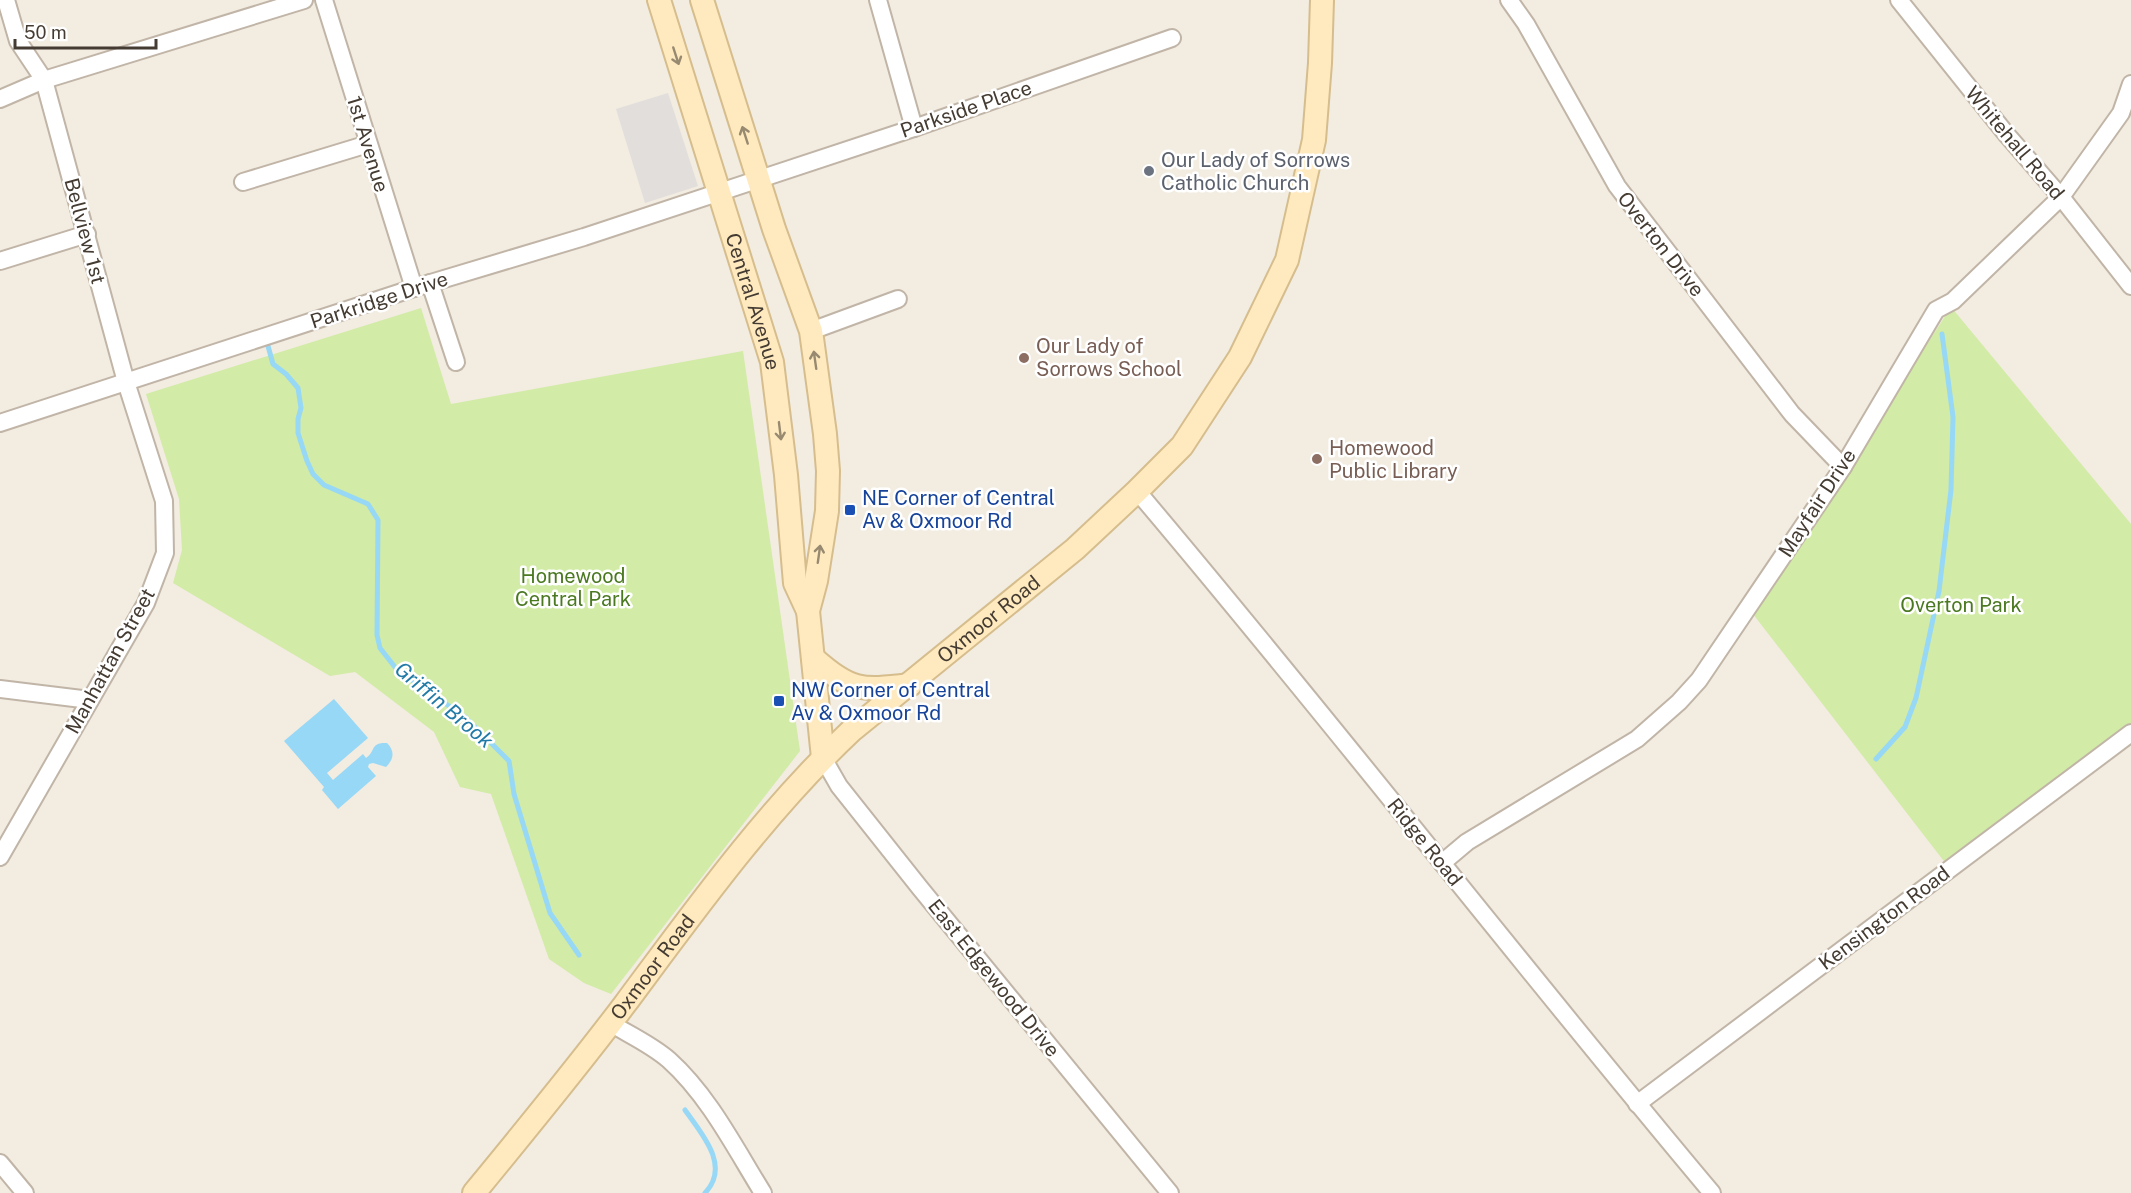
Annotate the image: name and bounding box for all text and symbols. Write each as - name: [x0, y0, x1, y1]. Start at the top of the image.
- scale bar: [15, 12, 156, 50]
- text: 50 m: [24, 22, 67, 43]
- one-way arrow: [671, 46, 682, 65]
- street label: Parkside Place: [897, 75, 1035, 143]
- street label: Whitehall Road: [1960, 81, 2070, 205]
- street label: 1st Avenue: [342, 93, 394, 195]
- one-way arrow: [739, 126, 750, 145]
- place label: Our Lady of Sorrows Catholic Church: [1161, 148, 1350, 195]
- marker: Our Lady of Sorrows Catholic Church: [1142, 164, 1156, 178]
- street label: Bellview 1st: [59, 175, 111, 287]
- street label: Overton Drive: [1613, 187, 1709, 301]
- street label: Central Avenue: [721, 230, 785, 371]
- street label: Parkridge Drive: [307, 266, 451, 334]
- place label: Our Lady of Sorrows School: [1036, 334, 1182, 381]
- one-way arrow: [809, 351, 820, 371]
- marker: Our Lady of Sorrows School: [1017, 351, 1031, 365]
- one-way arrow: [775, 420, 786, 440]
- place label: Homewood Public Library: [1329, 436, 1458, 483]
- street label: Mayfair Drive: [1773, 444, 1861, 562]
- marker: Homewood Public Library: [1310, 452, 1324, 466]
- place label: NE Corner of Central Av & Oxmoor Rd: [862, 486, 1055, 533]
- marker: NE Corner of Central Av & Oxmoor Rd: [843, 503, 857, 517]
- one-way arrow: [814, 545, 825, 564]
- park label: Homewood Central Park: [515, 564, 631, 611]
- street label: Oxmoor Road: [932, 570, 1045, 668]
- street label: Manhattan Street: [60, 584, 160, 738]
- park label: Overton Park: [1900, 593, 2022, 617]
- water label: Griffin Brook: [390, 656, 499, 753]
- place label: NW Corner of Central Av & Oxmoor Rd: [791, 678, 990, 725]
- marker: NW Corner of Central Av & Oxmoor Rd: [772, 694, 786, 708]
- street label: Ridge Road: [1382, 793, 1468, 891]
- street label: Kensington Road: [1814, 861, 1954, 975]
- street label: East Edgewood Drive: [923, 894, 1065, 1062]
- street label: Oxmoor Road: [605, 909, 700, 1025]

